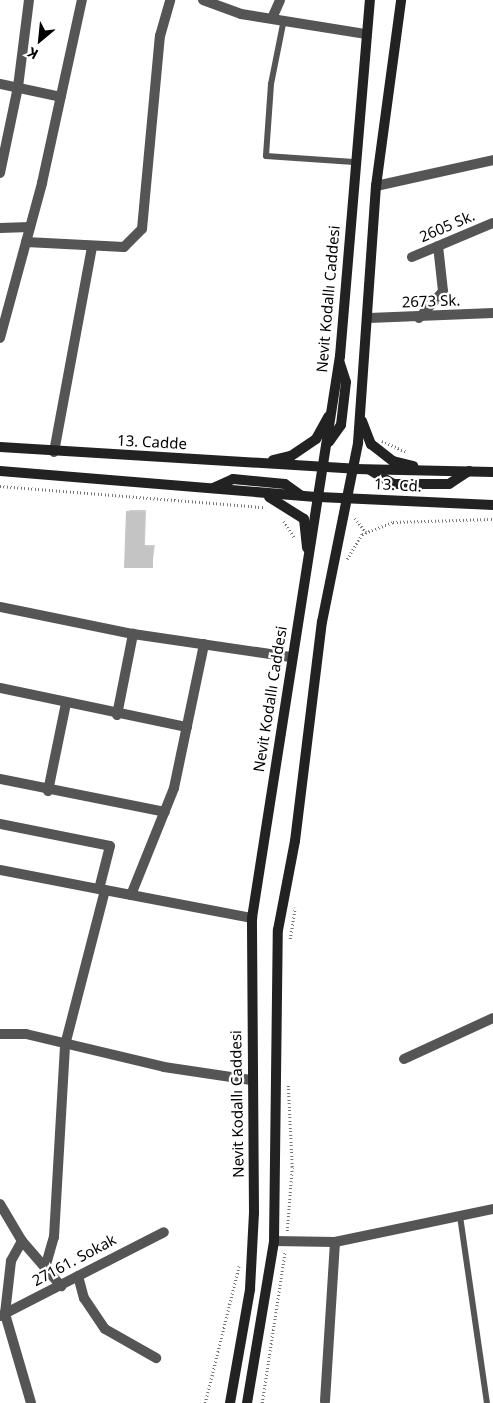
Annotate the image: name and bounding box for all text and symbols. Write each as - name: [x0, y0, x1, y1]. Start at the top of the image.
- north arrow: [15, 15, 65, 65]
- text: K: [24, 43, 41, 64]
- street label: 2605 Sk.: [417, 206, 477, 246]
- street label: Nevit Kodallı Caddesi: [313, 225, 343, 373]
- street label: 2673 Sk.: [401, 291, 461, 311]
- street label: 13. Cadde: [117, 431, 187, 453]
- street label: 13. Cd.: [374, 475, 422, 495]
- street label: Nevit Kodallı Caddesi: [250, 625, 290, 773]
- street label: Nevit Kodallı Caddesi: [227, 1030, 247, 1178]
- street label: 27161. Sokak: [29, 1230, 119, 1290]

